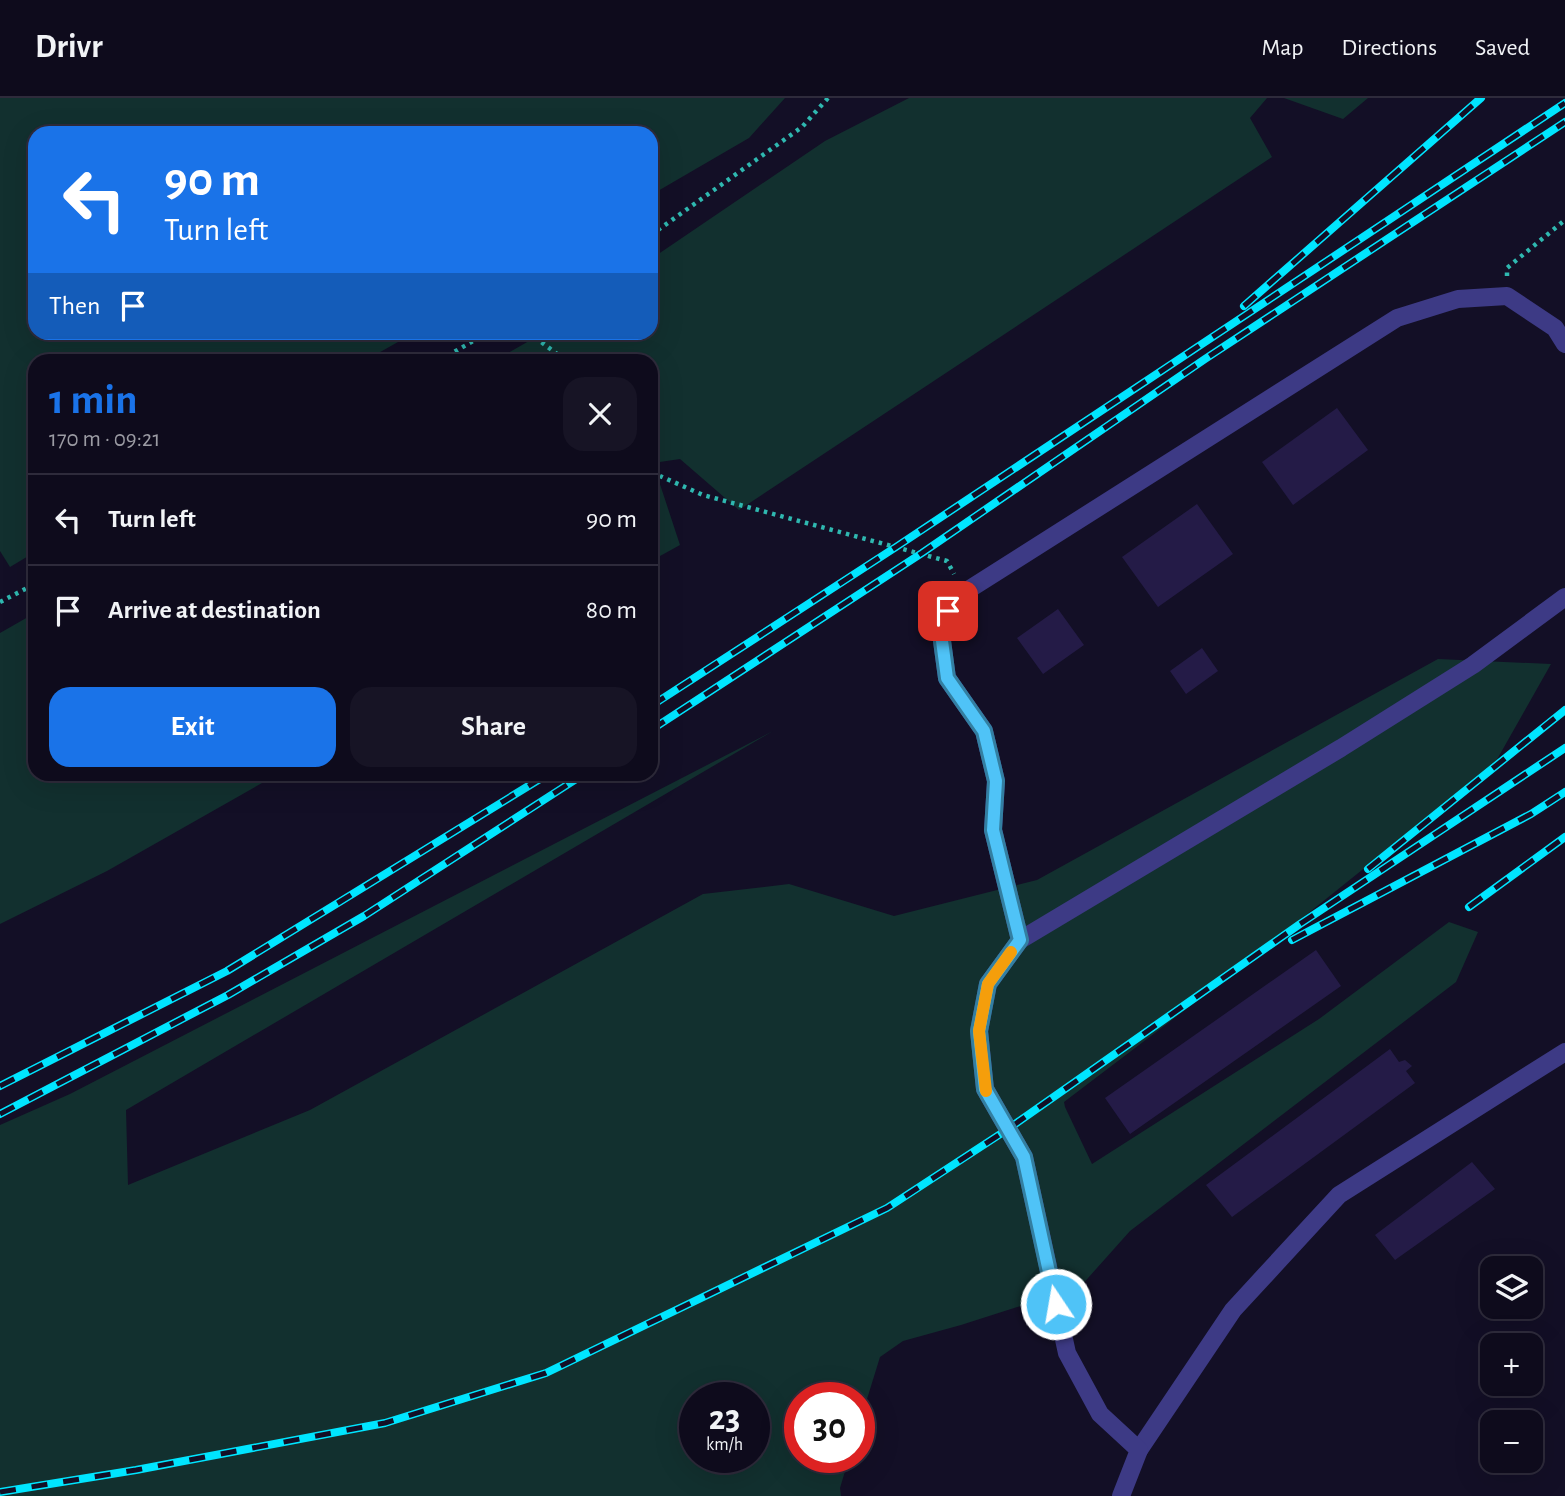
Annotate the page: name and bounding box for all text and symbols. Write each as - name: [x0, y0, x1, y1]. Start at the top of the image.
- text: Drivr: [35, 31, 103, 64]
- text: Map: [1261, 36, 1303, 60]
- text: Directions: [1341, 36, 1437, 60]
- text: Saved: [1475, 36, 1530, 60]
- icon: left: [49, 154, 140, 245]
- text: 90 m: [164, 156, 260, 205]
- text: Turn left: [164, 214, 268, 246]
- icon: arrive: [114, 287, 152, 325]
- text: Then: [49, 293, 100, 319]
- button: close: [563, 377, 637, 451]
- text: 1 min: [49, 379, 138, 421]
- text: 170 m · 09:21: [49, 428, 160, 451]
- icon: left: [49, 501, 87, 539]
- text: Turn left: [108, 506, 196, 532]
- text: 90 m: [586, 506, 637, 532]
- pin: [918, 581, 978, 641]
- icon: arrive: [49, 592, 87, 630]
- icon: arrive: [929, 592, 967, 630]
- text: Arrive at destination: [108, 597, 321, 623]
- text: 80 m: [586, 597, 637, 623]
- button: Exit: [49, 687, 336, 767]
- button: Share: [350, 687, 637, 767]
- map controls: [1480, 1256, 1543, 1473]
- button: layers: [1480, 1256, 1543, 1319]
- position arrow: [1019, 1267, 1093, 1341]
- button: +: [1480, 1333, 1543, 1396]
- speed limit sign: 30: [784, 1382, 875, 1473]
- text: 23: [709, 1401, 740, 1436]
- button: −: [1480, 1410, 1543, 1473]
- text: km/h: [706, 1436, 743, 1454]

